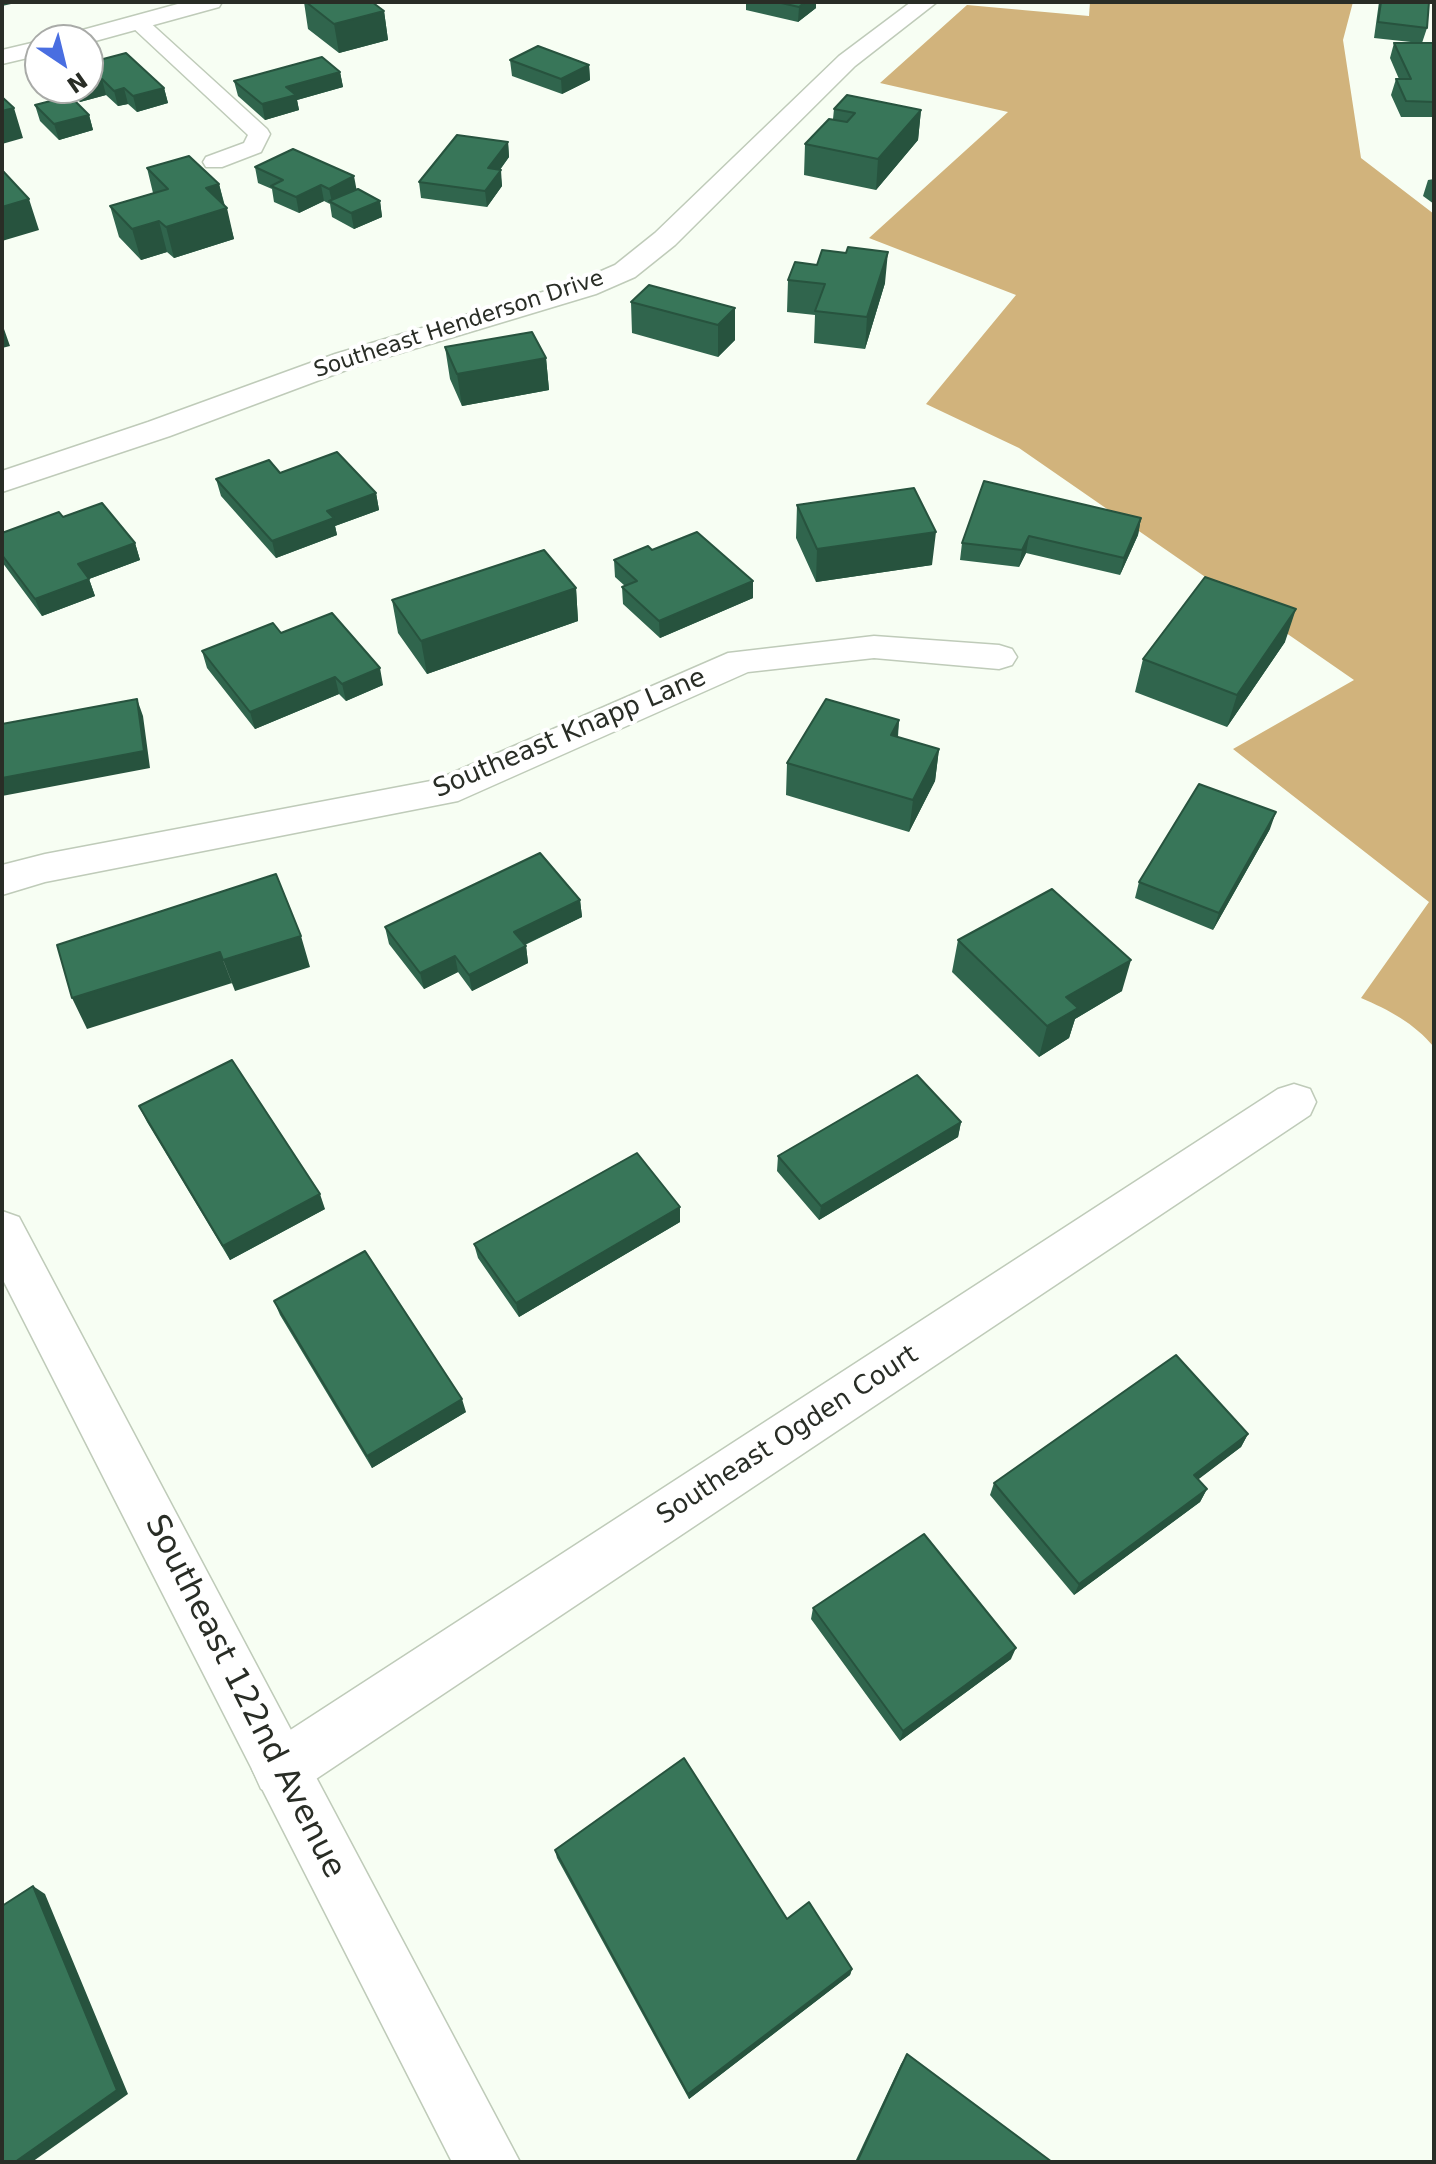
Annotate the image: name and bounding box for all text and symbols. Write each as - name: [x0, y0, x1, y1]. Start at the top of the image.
- north arrow: [24, 24, 104, 104]
- text: N: [62, 67, 92, 98]
- street label: Southeast Henderson Drive: [311, 266, 607, 384]
- street label: Southeast Knapp Lane: [429, 662, 711, 806]
- street label: Southeast Ogden Court: [652, 1340, 924, 1532]
- street label: Southeast 122nd Avenue: [136, 1509, 352, 1885]

